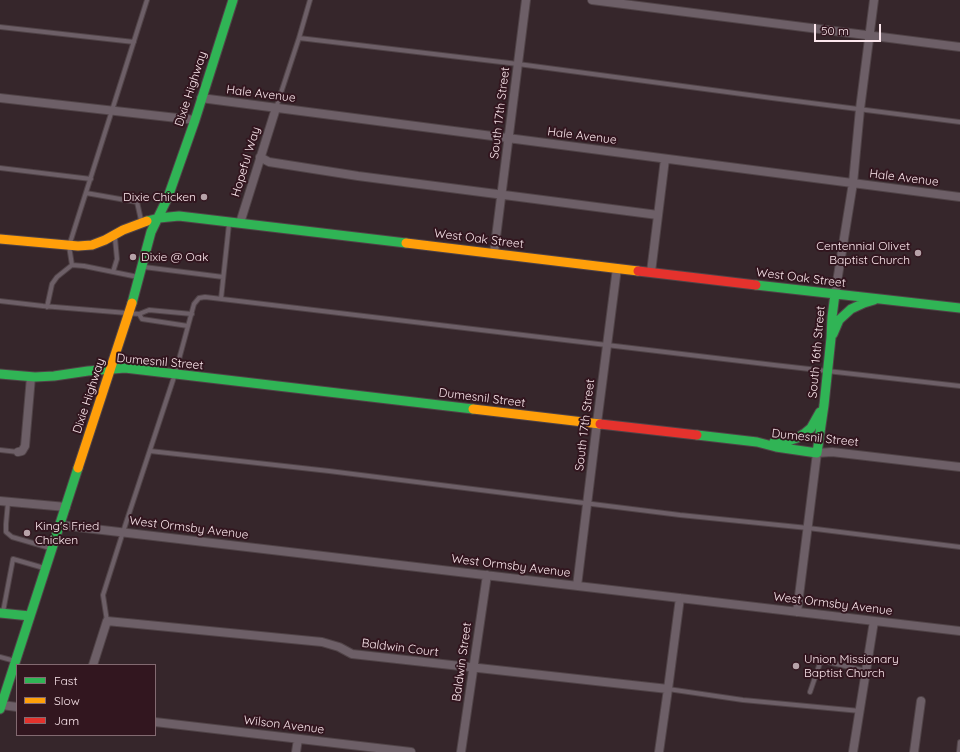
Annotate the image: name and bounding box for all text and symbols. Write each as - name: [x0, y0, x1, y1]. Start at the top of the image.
- scale bar: [816, 16, 883, 42]
- text: 50 m: [821, 23, 849, 38]
- street label: Dixie Highway: [172, 50, 210, 128]
- street label: South 17th Street: [487, 66, 513, 160]
- street label: Hale Avenue: [226, 83, 296, 105]
- street label: Hopeful Way: [228, 125, 264, 199]
- street label: Hale Avenue: [547, 125, 617, 147]
- street label: Hale Avenue: [869, 167, 939, 189]
- place label: Dixie Chicken: [123, 190, 196, 204]
- marker: Dixie Chicken: [199, 192, 209, 202]
- street label: West Oak Street: [433, 226, 525, 252]
- place label: Centennial Olivet Baptist Church: [816, 239, 910, 267]
- marker: Centennial Olivet Baptist Church: [913, 248, 923, 258]
- place label: Dixie @ Oak: [141, 250, 208, 264]
- marker: Dixie @ Oak: [128, 252, 138, 262]
- street label: West Oak Street: [755, 265, 847, 291]
- street label: South 16th Street: [806, 305, 828, 399]
- street label: Dumesnil Street: [116, 351, 204, 373]
- street label: Dixie Highway: [70, 357, 108, 435]
- street label: South 17th Street: [572, 378, 598, 472]
- street label: Dumesnil Street: [438, 386, 526, 410]
- street label: Dumesnil Street: [771, 426, 859, 450]
- street label: West Ormsby Avenue: [129, 514, 249, 542]
- place label: King's Fried Chicken: [35, 519, 99, 547]
- marker: King's Fried Chicken: [22, 528, 32, 538]
- street label: West Ormsby Avenue: [451, 552, 571, 580]
- street label: West Ormsby Avenue: [773, 590, 893, 618]
- street label: Baldwin Street: [449, 622, 475, 702]
- street label: Baldwin Court: [361, 636, 439, 660]
- place label: Union Missionary Baptist Church: [804, 652, 899, 680]
- marker: Union Missionary Baptist Church: [791, 661, 801, 671]
- legend: [16, 664, 156, 736]
- text: Fast: [54, 673, 78, 688]
- text: Slow: [54, 693, 80, 708]
- text: Jam: [54, 713, 79, 728]
- street label: Wilson Avenue: [243, 713, 325, 737]

